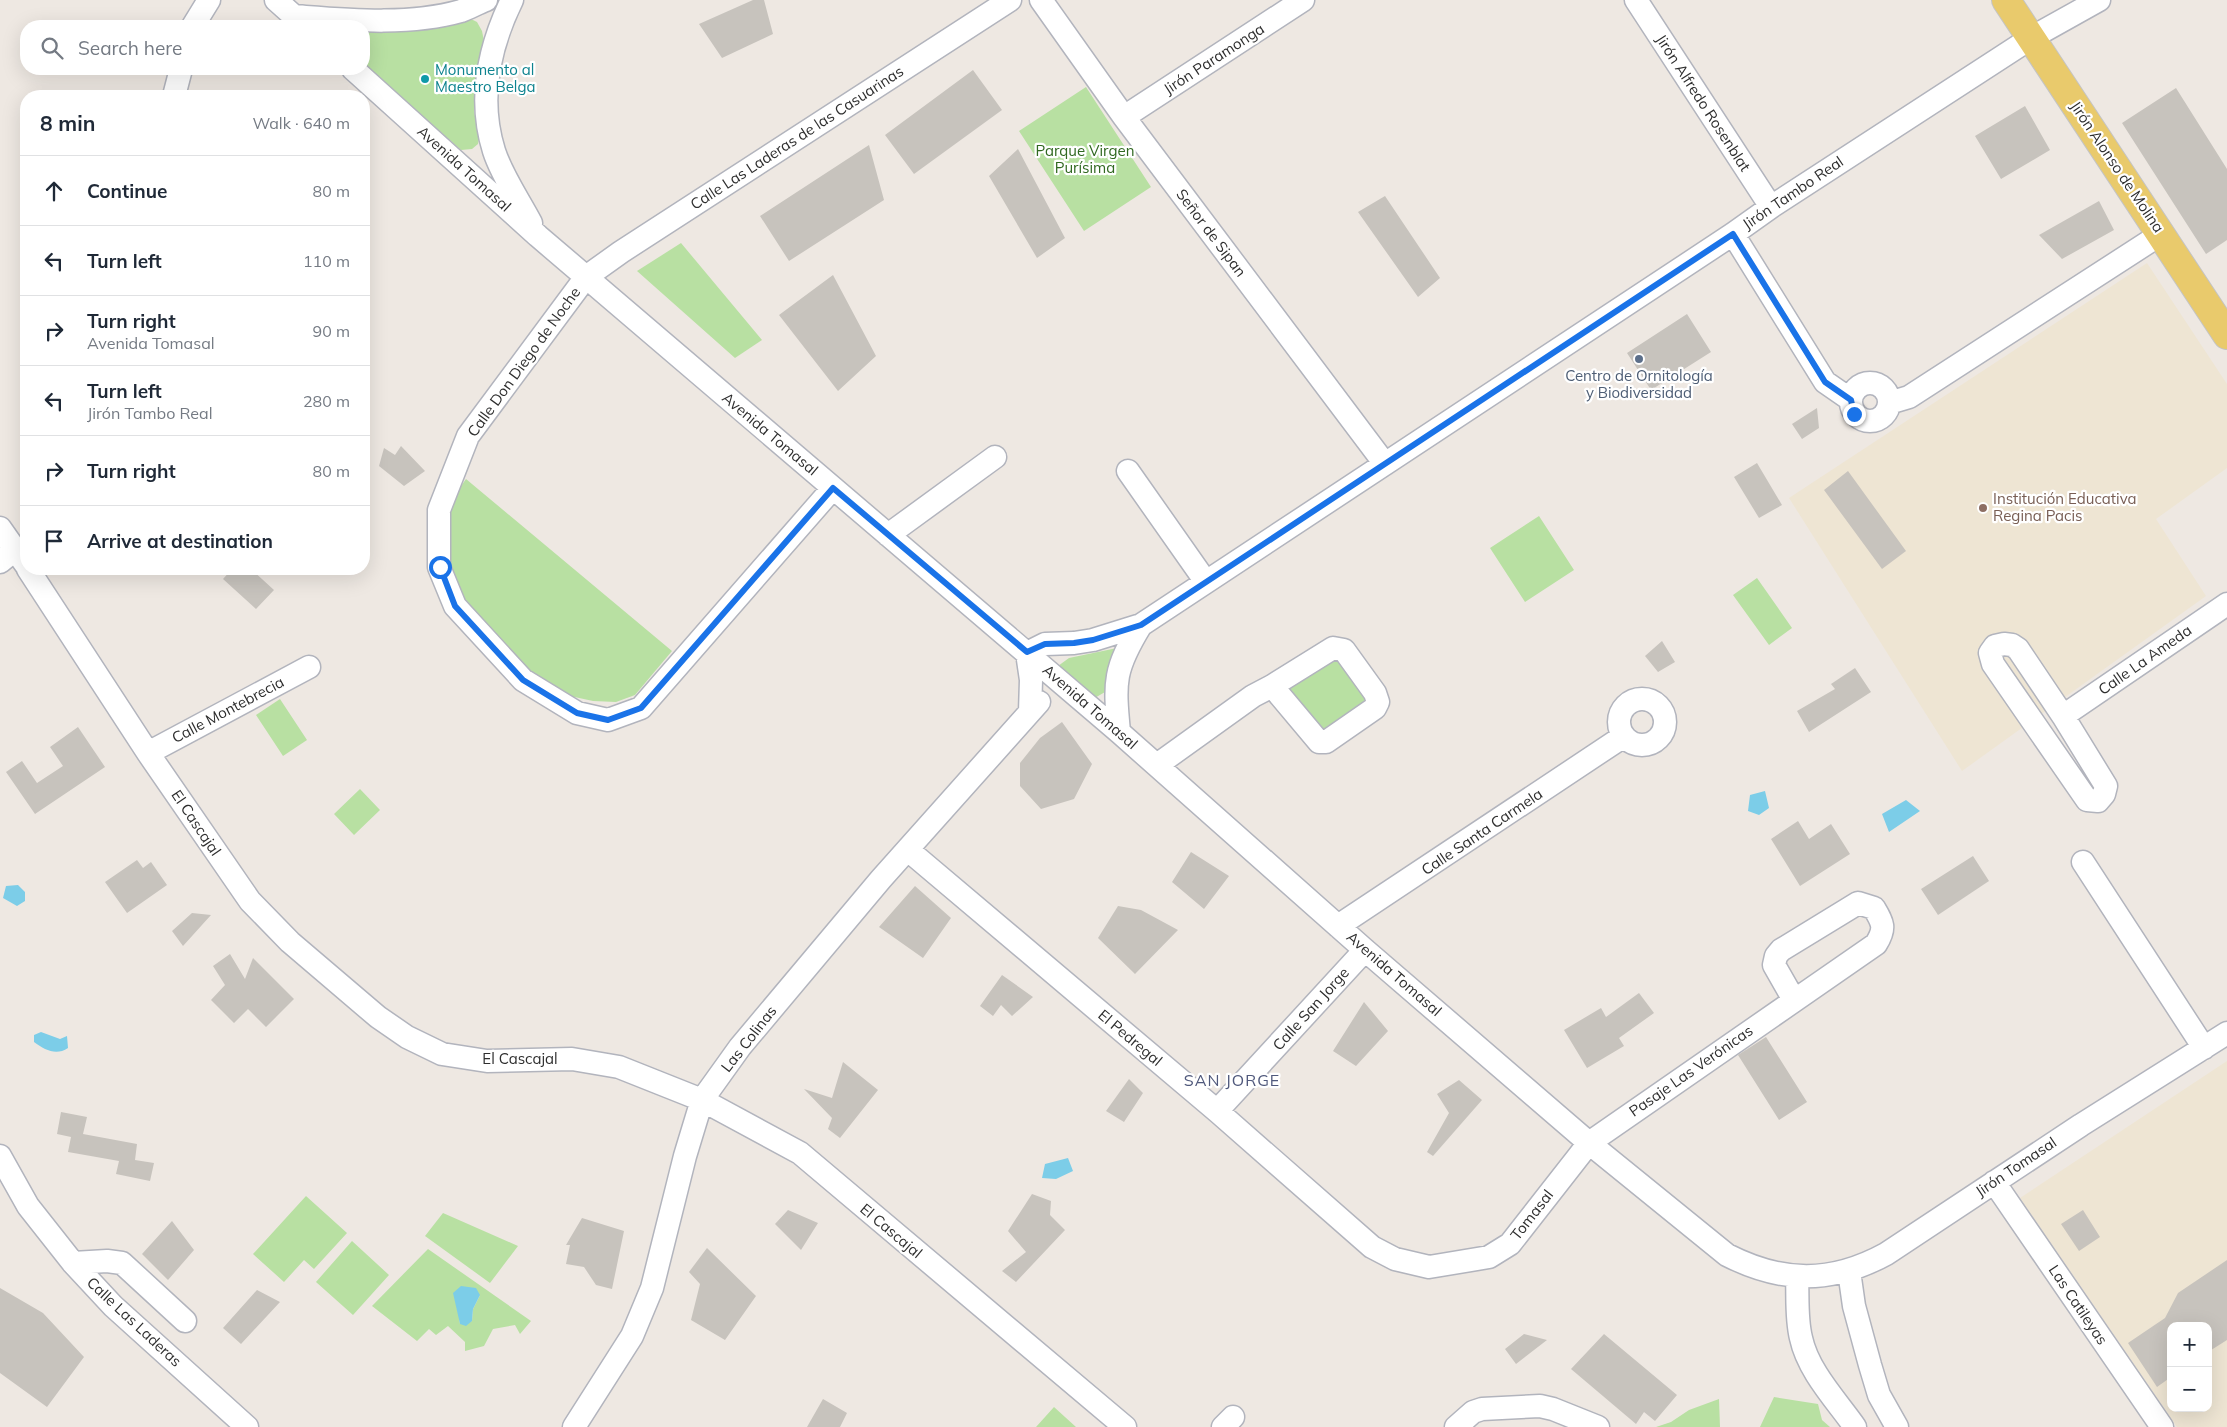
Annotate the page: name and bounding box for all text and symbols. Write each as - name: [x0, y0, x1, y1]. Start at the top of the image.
- street label: Jirón Paramonga: [1160, 19, 1268, 98]
- search box: [20, 20, 370, 75]
- street label: Jirón Alfredo Rosenblat: [1652, 31, 1755, 175]
- icon: search: [38, 34, 66, 62]
- text: Search here: [78, 36, 182, 60]
- place label: Monumento al Maestro Belga: [435, 60, 535, 96]
- street label: Calle Las Laderas de las Casuarinas: [687, 61, 907, 214]
- marker: Monumento al Maestro Belga: [419, 73, 431, 85]
- street label: Jirón Alonso de Molina: [2066, 97, 2168, 236]
- text: 8 min: [40, 110, 95, 136]
- text: Walk · 640 m: [252, 113, 350, 133]
- street label: Avenida Tomasal: [414, 122, 515, 216]
- park label: Parque Virgen Purísima: [1036, 141, 1134, 177]
- street label: Jirón Tambo Real: [1739, 152, 1847, 233]
- icon: ahead: [40, 177, 68, 205]
- text: Continue: [87, 179, 167, 203]
- text: 80 m: [313, 181, 350, 201]
- street label: Señor de Sipan: [1172, 185, 1251, 280]
- icon: left: [40, 247, 68, 275]
- text: Turn left: [87, 249, 162, 273]
- text: 110 m: [303, 251, 350, 271]
- street label: Calle Don Diego de Noche: [463, 283, 584, 440]
- text: Turn right: [87, 309, 176, 333]
- icon: right: [40, 317, 68, 345]
- text: 90 m: [313, 321, 350, 341]
- text: Avenida Tomasal: [87, 333, 215, 353]
- marker: Centro de Ornitología y Biodiversidad: [1633, 353, 1645, 365]
- place label: Centro de Ornitología y Biodiversidad: [1565, 366, 1713, 402]
- text: Turn left: [87, 379, 162, 403]
- icon: left: [40, 387, 68, 415]
- street label: Avenida Tomasal: [718, 388, 822, 479]
- text: 280 m: [303, 391, 350, 411]
- text: Jirón Tambo Real: [87, 403, 212, 423]
- route end: [1843, 403, 1866, 426]
- icon: right: [40, 457, 68, 485]
- text: Turn right: [87, 459, 176, 483]
- text: 80 m: [313, 461, 350, 481]
- place label: Institución Educativa Regina Pacis: [1993, 489, 2136, 525]
- marker: Institución Educativa Regina Pacis: [1977, 502, 1989, 514]
- icon: arrive: [40, 527, 68, 555]
- text: Arrive at destination: [87, 529, 273, 553]
- route start: [429, 556, 452, 579]
- street label: Calle La Ameda: [2094, 620, 2195, 699]
- street label: Avenida Tomasal: [1039, 660, 1142, 753]
- street label: Calle Montebrecia: [168, 672, 287, 747]
- street label: Calle Santa Carmela: [1418, 784, 1546, 879]
- street label: El Cascajal: [167, 786, 225, 859]
- street label: Avenida Tomasal: [1343, 927, 1446, 1020]
- street label: Calle San Jorge: [1268, 963, 1353, 1054]
- street label: Las Colinas: [717, 1002, 780, 1076]
- street label: El Pedregal: [1094, 1005, 1166, 1070]
- street label: Pasaje Las Verónicas: [1625, 1021, 1756, 1120]
- street label: El Cascajal: [482, 1049, 558, 1068]
- district label: SAN JORGE: [1184, 1070, 1280, 1090]
- street label: Jirón Tomasal: [1972, 1132, 2060, 1201]
- street label: Tomasal: [1506, 1186, 1557, 1244]
- street label: El Cascajal: [856, 1199, 926, 1262]
- street label: Las Catileyas: [2045, 1261, 2112, 1348]
- street label: Calle Las Laderas: [83, 1273, 186, 1370]
- map controls: [2167, 1322, 2212, 1412]
- button: +: [2167, 1322, 2212, 1367]
- button: −: [2167, 1367, 2212, 1412]

